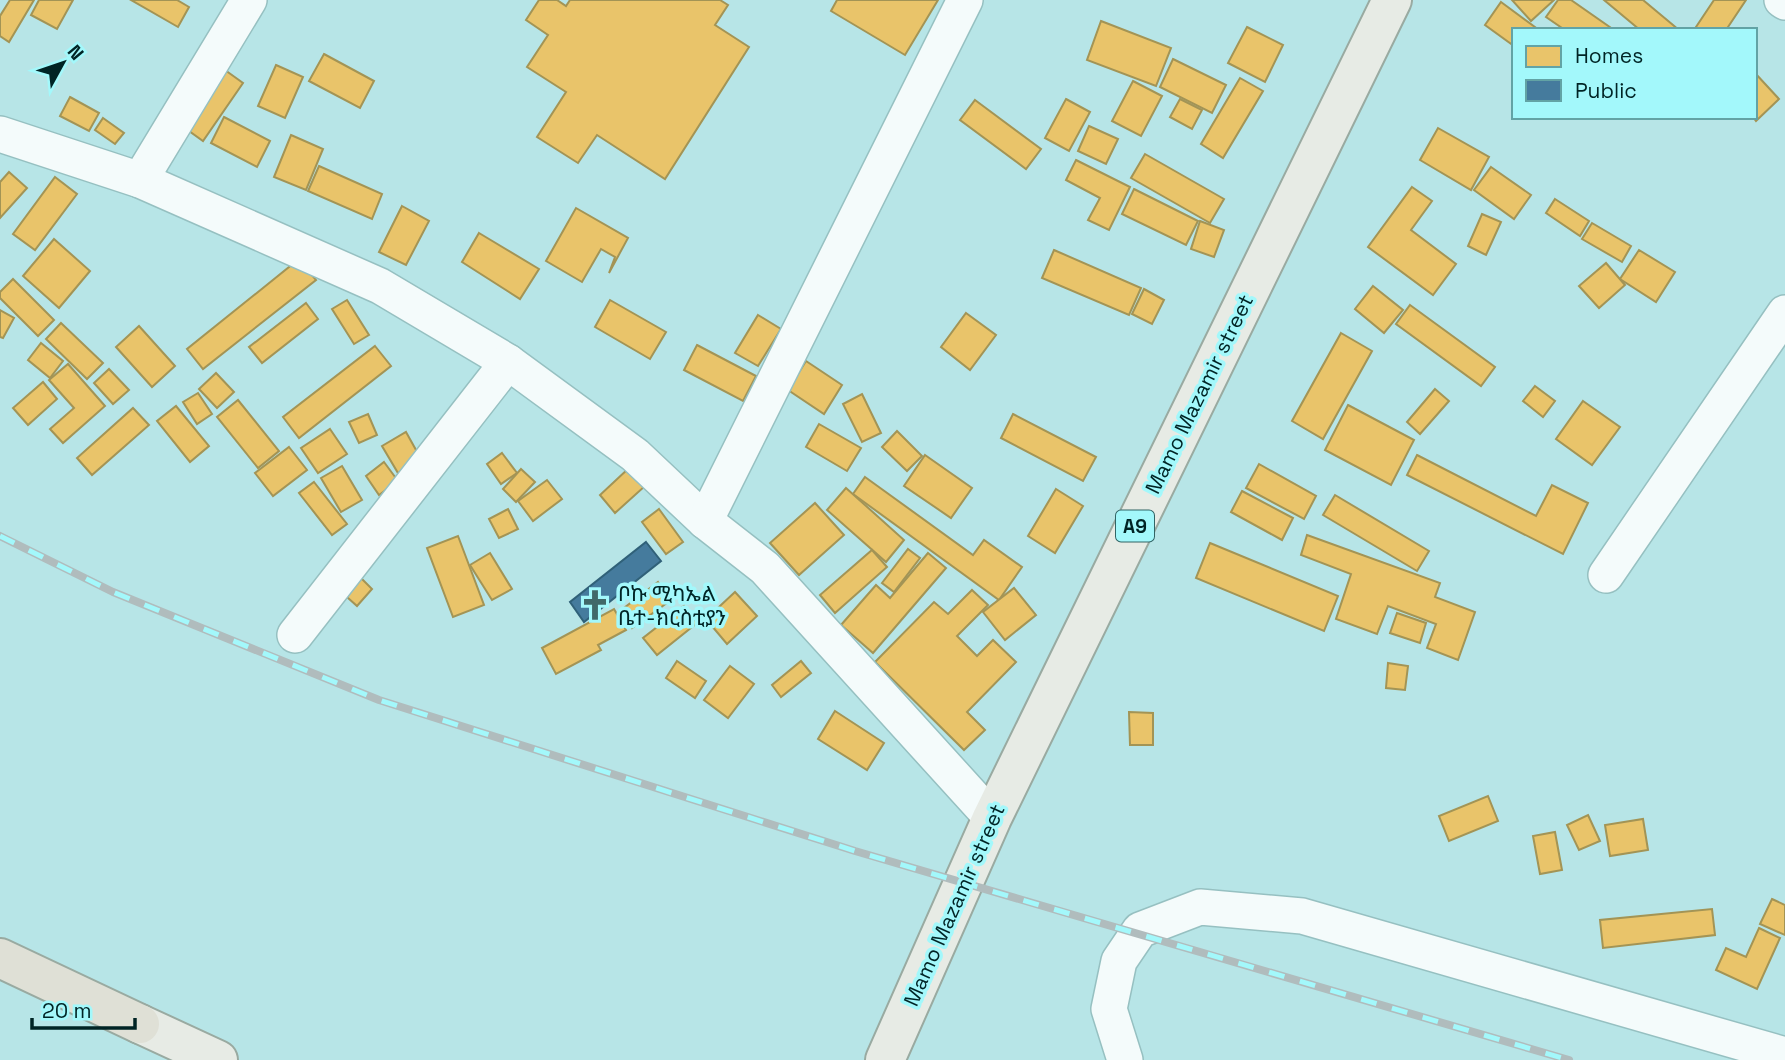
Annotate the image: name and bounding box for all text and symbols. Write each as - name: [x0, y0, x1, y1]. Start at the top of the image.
- north arrow: [28, 28, 98, 98]
- legend: [1512, 28, 1757, 119]
- text: N: [62, 39, 89, 65]
- text: Homes: [1575, 42, 1643, 69]
- text: Public: [1575, 77, 1637, 104]
- street label: Mamo Mazamir street: [1139, 290, 1259, 498]
- road number: A9: [1116, 510, 1154, 541]
- place label: ቦኩ ሚካኤል ቤተ-ክርስቲያን: [618, 580, 726, 631]
- church icon: ቦኩ ሚካኤል ቤተ-ክርስቲያን: [578, 588, 612, 622]
- street label: Mamo Mazamir street: [897, 800, 1011, 1010]
- scale bar: [32, 986, 135, 1030]
- text: 20 m: [42, 997, 92, 1024]

